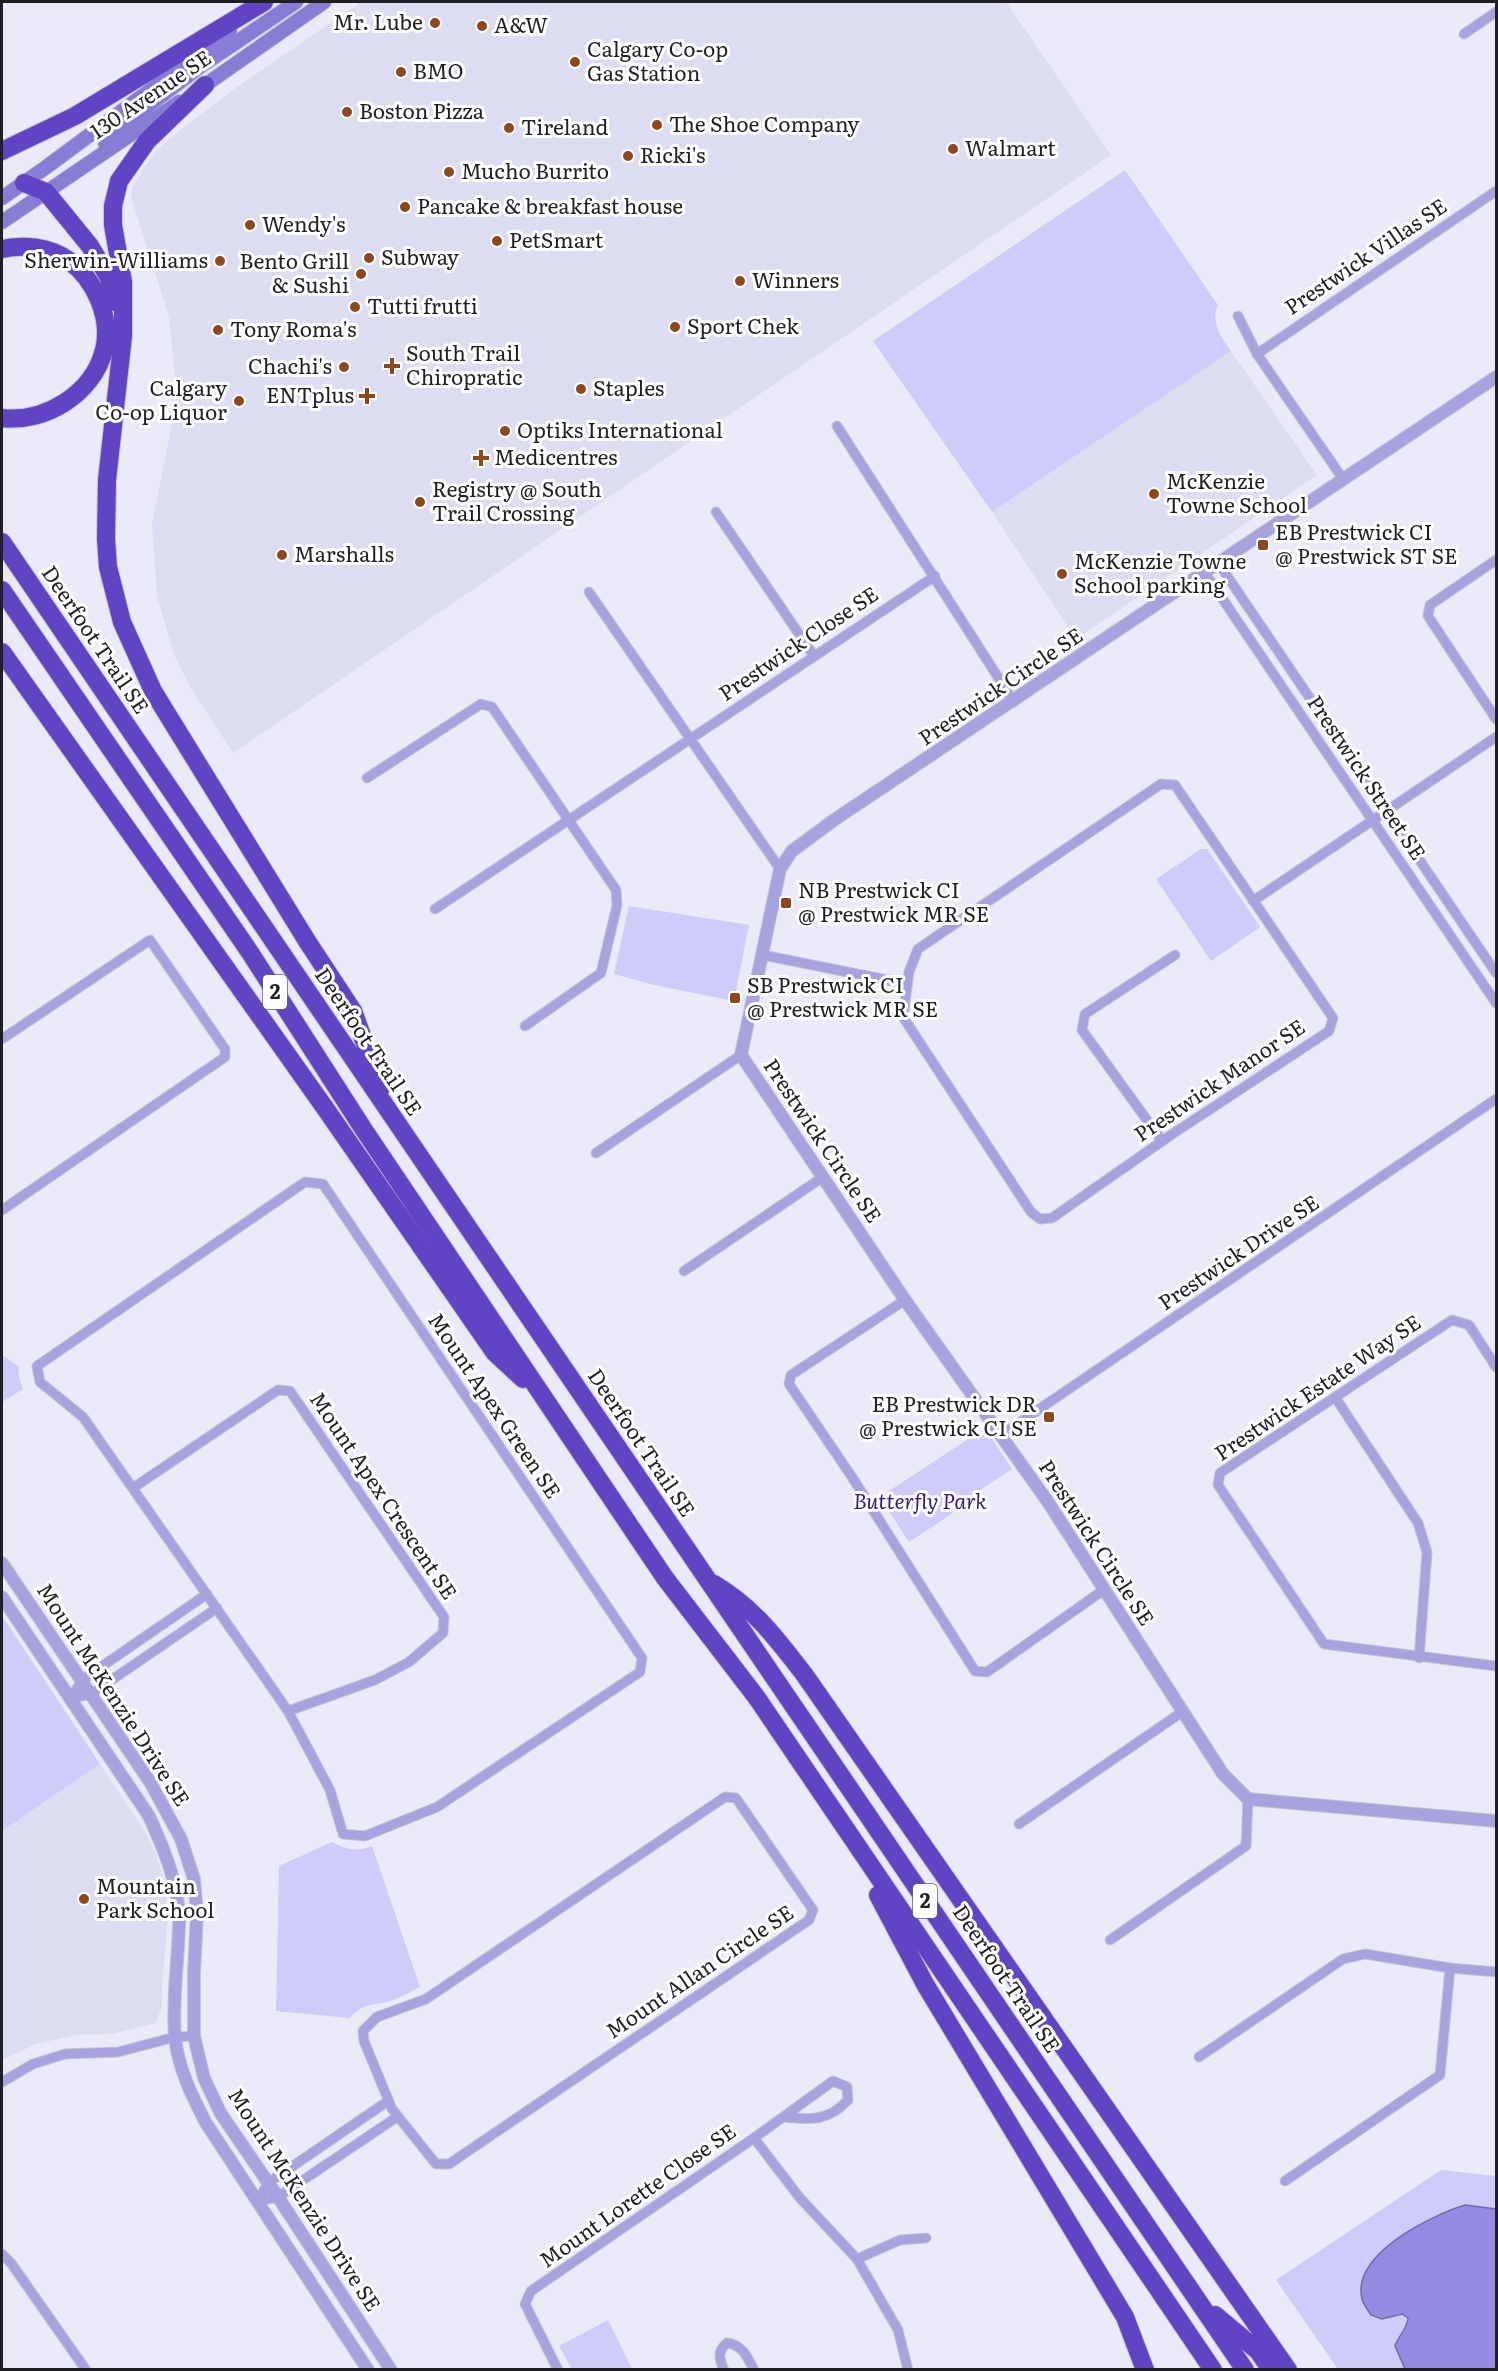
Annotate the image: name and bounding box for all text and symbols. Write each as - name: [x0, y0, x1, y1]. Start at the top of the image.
- place label: Mr. Lube: [333, 5, 423, 36]
- place label: A&W: [494, 8, 548, 39]
- marker: Mr. Lube: [428, 16, 442, 30]
- marker: A&W: [475, 19, 489, 33]
- place label: Calgary Co-op Gas Station: [587, 32, 728, 87]
- street label: 130 Avenue SE: [83, 41, 216, 145]
- place label: BMO: [413, 54, 463, 85]
- marker: Calgary Co-op Gas Station: [568, 55, 582, 69]
- marker: BMO: [394, 65, 408, 79]
- place label: Boston Pizza: [359, 94, 485, 125]
- marker: Boston Pizza: [340, 105, 354, 119]
- place label: The Shoe Company: [669, 107, 860, 138]
- place label: Tireland: [521, 110, 609, 141]
- marker: The Shoe Company: [650, 118, 664, 132]
- marker: Tireland: [502, 121, 516, 135]
- place label: Walmart: [965, 131, 1056, 162]
- place label: Ricki's: [640, 138, 706, 169]
- marker: Walmart: [946, 142, 960, 156]
- marker: Ricki's: [621, 149, 635, 163]
- place label: Mucho Burrito: [461, 154, 609, 185]
- marker: Mucho Burrito: [442, 165, 456, 179]
- place label: Pancake & breakfast house: [417, 189, 683, 220]
- street label: Prestwick Villas SE: [1277, 189, 1452, 321]
- marker: Pancake & breakfast house: [398, 200, 412, 214]
- place label: Wendy's: [262, 207, 346, 238]
- marker: Wendy's: [243, 218, 257, 232]
- place label: PetSmart: [509, 223, 604, 254]
- marker: PetSmart: [490, 234, 504, 248]
- place label: Subway: [381, 240, 460, 271]
- place label: Sherwin-Williams: [24, 243, 208, 274]
- place label: Bento Grill & Sushi: [240, 244, 349, 299]
- marker: Subway: [362, 251, 376, 265]
- marker: Sherwin-Williams: [213, 254, 227, 268]
- place label: Winners: [752, 263, 839, 294]
- marker: Bento Grill & Sushi: [354, 267, 368, 281]
- marker: Winners: [733, 274, 747, 288]
- place label: Tutti frutti: [367, 289, 478, 320]
- marker: Tutti frutti: [348, 300, 362, 314]
- place label: Sport Chek: [687, 309, 799, 340]
- place label: Tony Roma's: [230, 312, 357, 343]
- marker: Sport Chek: [668, 320, 682, 334]
- marker: Tony Roma's: [211, 323, 225, 337]
- place label: South Trail Chiropratic: [406, 336, 523, 391]
- place label: Chachi's: [248, 349, 332, 380]
- marker: South Trail Chiropratic: [383, 357, 401, 375]
- marker: Chachi's: [337, 360, 351, 374]
- place label: Calgary Co-op Liquor: [95, 371, 228, 426]
- place label: Staples: [593, 371, 664, 402]
- place label: ENTplus: [266, 378, 354, 409]
- marker: Staples: [574, 382, 588, 396]
- marker: ENTplus: [358, 387, 376, 405]
- marker: Calgary Co-op Liquor: [232, 394, 246, 408]
- place label: Optiks International: [517, 413, 723, 444]
- marker: Optiks International: [498, 424, 512, 438]
- place label: Medicentres: [494, 440, 618, 471]
- marker: Medicentres: [472, 449, 490, 467]
- place label: McKenzie Towne School: [1166, 464, 1307, 519]
- place label: Registry @ South Trail Crossing: [432, 472, 602, 527]
- marker: McKenzie Towne School: [1147, 487, 1161, 501]
- marker: Registry @ South Trail Crossing: [413, 495, 427, 509]
- place label: EB Prestwick CI @ Prestwick ST SE: [1275, 515, 1457, 570]
- place label: Marshalls: [294, 537, 394, 568]
- marker: EB Prestwick CI @ Prestwick ST SE: [1256, 538, 1270, 552]
- place label: McKenzie Towne School parking: [1074, 544, 1246, 599]
- marker: Marshalls: [275, 548, 289, 562]
- street label: Deerfoot Trail SE: [36, 558, 158, 719]
- marker: McKenzie Towne School parking: [1055, 567, 1069, 581]
- street label: Prestwick Close SE: [712, 577, 884, 707]
- street label: Prestwick Circle SE: [911, 618, 1088, 752]
- street label: Prestwick Street SE: [1301, 688, 1435, 865]
- place label: NB Prestwick CI @ Prestwick MR SE: [798, 873, 989, 928]
- marker: NB Prestwick CI @ Prestwick MR SE: [779, 896, 793, 910]
- street label: Deerfoot Trail SE: [309, 960, 431, 1121]
- place label: SB Prestwick CI @ Prestwick MR SE: [747, 968, 938, 1023]
- road number: 2: [263, 975, 287, 1009]
- marker: SB Prestwick CI @ Prestwick MR SE: [728, 991, 742, 1005]
- street label: Prestwick Manor SE: [1127, 1010, 1310, 1148]
- street label: Prestwick Circle SE: [757, 1051, 891, 1228]
- street label: Prestwick Drive SE: [1151, 1186, 1324, 1316]
- street label: Mount Apex Green SE: [422, 1305, 570, 1504]
- street label: Prestwick Estate Way SE: [1207, 1305, 1426, 1467]
- street label: Deerfoot Trail SE: [582, 1361, 704, 1522]
- street label: Mount Apex Crescent SE: [304, 1385, 466, 1605]
- place label: EB Prestwick DR @ Prestwick CI SE: [859, 1387, 1037, 1442]
- marker: EB Prestwick DR @ Prestwick CI SE: [1042, 1410, 1056, 1424]
- street label: Prestwick Circle SE: [1033, 1453, 1163, 1631]
- park label: Butterfly Park: [853, 1484, 987, 1515]
- street label: Mount McKenzie Drive SE: [31, 1576, 199, 1811]
- place label: Mountain Park School: [96, 1869, 214, 1924]
- road number: 2: [913, 1884, 937, 1918]
- marker: Mountain Park School: [77, 1892, 91, 1906]
- street label: Mount Allan Circle SE: [599, 1895, 799, 2044]
- street label: Deerfoot Trail SE: [947, 1897, 1069, 2058]
- street label: Mount McKenzie Drive SE: [222, 2081, 390, 2316]
- street label: Mount Lorette Close SE: [532, 2114, 741, 2274]

